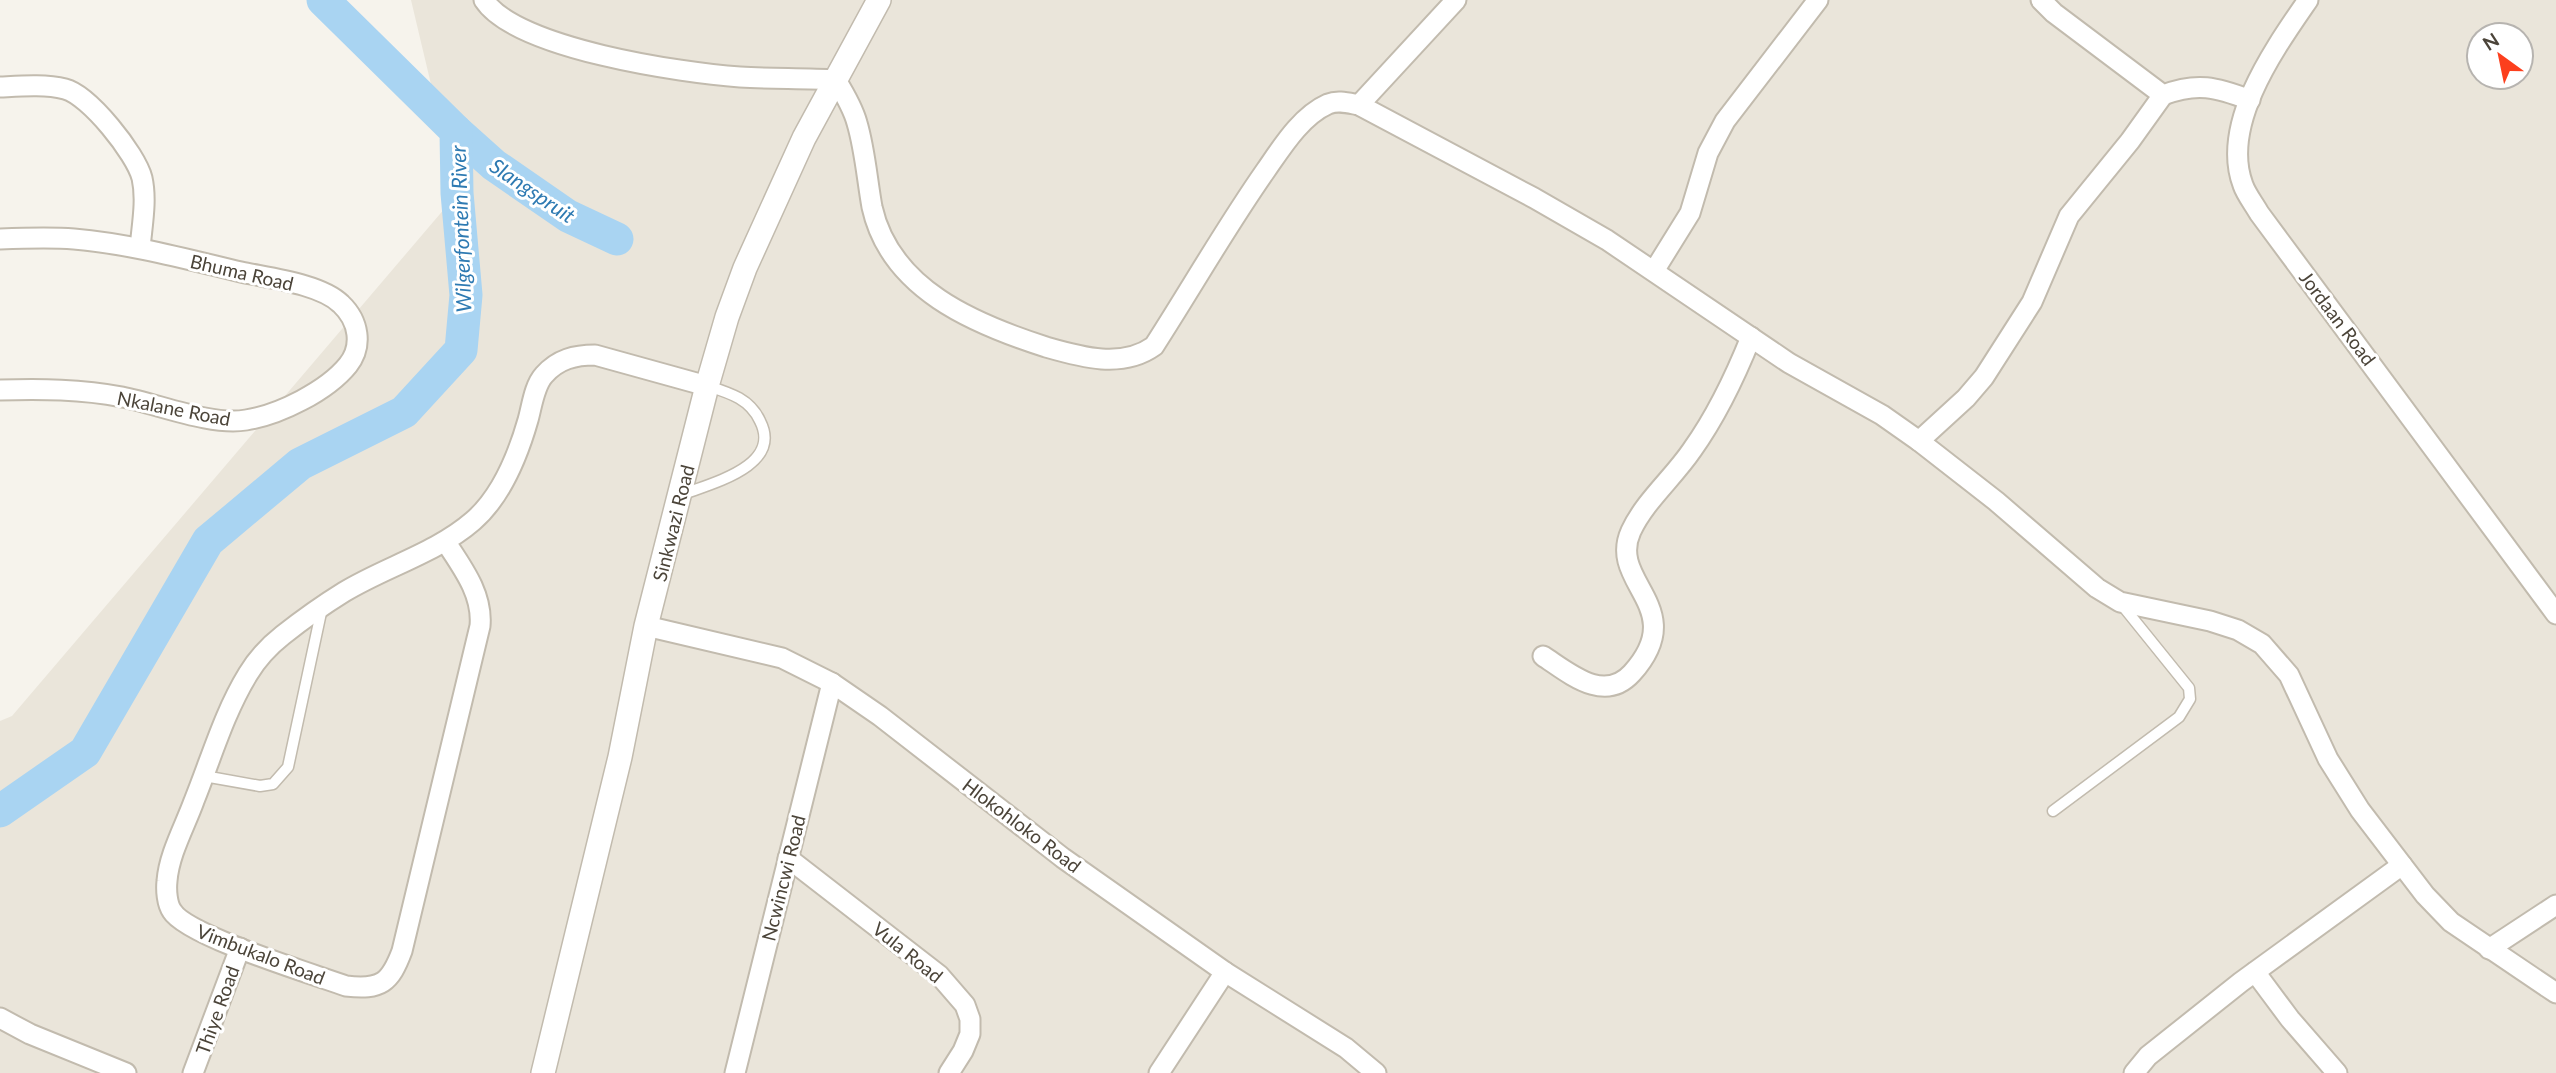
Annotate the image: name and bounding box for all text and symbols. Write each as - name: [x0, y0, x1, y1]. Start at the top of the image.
- north arrow: [2465, 21, 2535, 91]
- text: N: [2478, 28, 2503, 55]
- water label: Wilgerfontein River: [445, 144, 475, 313]
- water label: Slangspruit: [486, 152, 581, 228]
- street label: Bhuma Road: [188, 249, 296, 295]
- street label: Jordaan Road: [2295, 266, 2381, 370]
- street label: Nkalane Road: [115, 386, 233, 430]
- street label: Sinkwazi Road: [647, 462, 699, 584]
- street label: Hlokohloko Road: [958, 773, 1086, 877]
- street label: Ncwincwi Road: [756, 813, 810, 943]
- street label: Vula Road: [868, 917, 948, 987]
- street label: Vimbukalo Road: [194, 919, 328, 989]
- street label: Thiye Road: [190, 962, 244, 1058]

